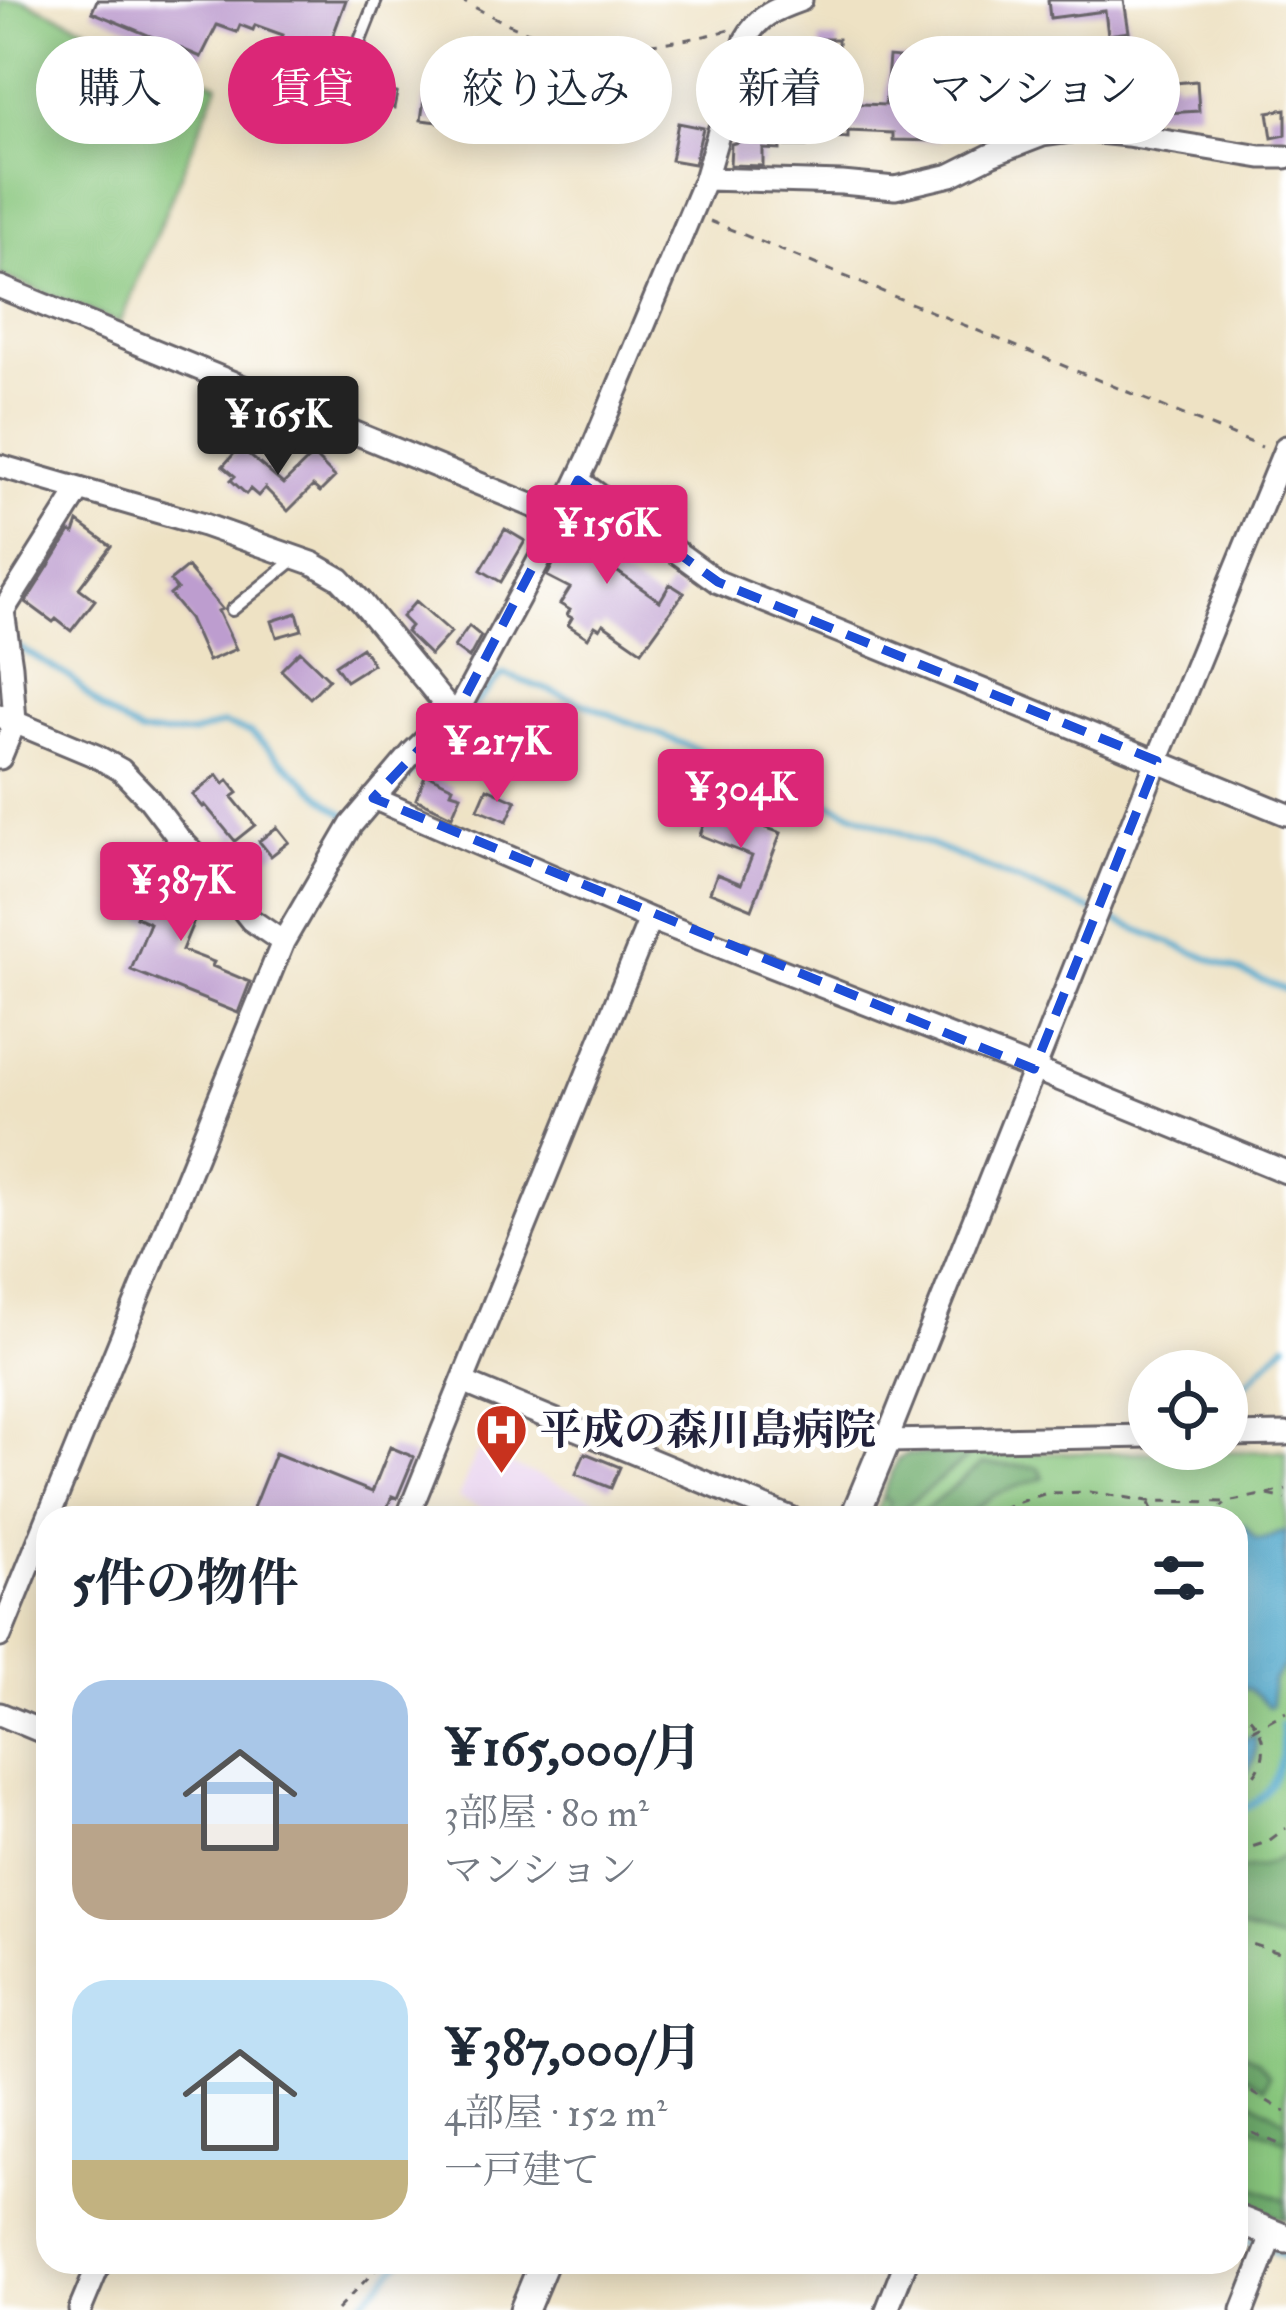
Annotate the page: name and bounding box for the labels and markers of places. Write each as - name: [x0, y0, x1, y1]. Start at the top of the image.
- pin: ¥165K: [194, 376, 362, 478]
- pin: ¥156K: [523, 485, 691, 587]
- pin: ¥217K: [413, 703, 581, 805]
- pin: ¥304K: [657, 749, 825, 851]
- pin: ¥387K: [97, 842, 265, 944]
- hospital icon: 平成の森川島病院: [473, 1401, 529, 1475]
- place label: 平成の森川島病院: [540, 1405, 876, 1457]

